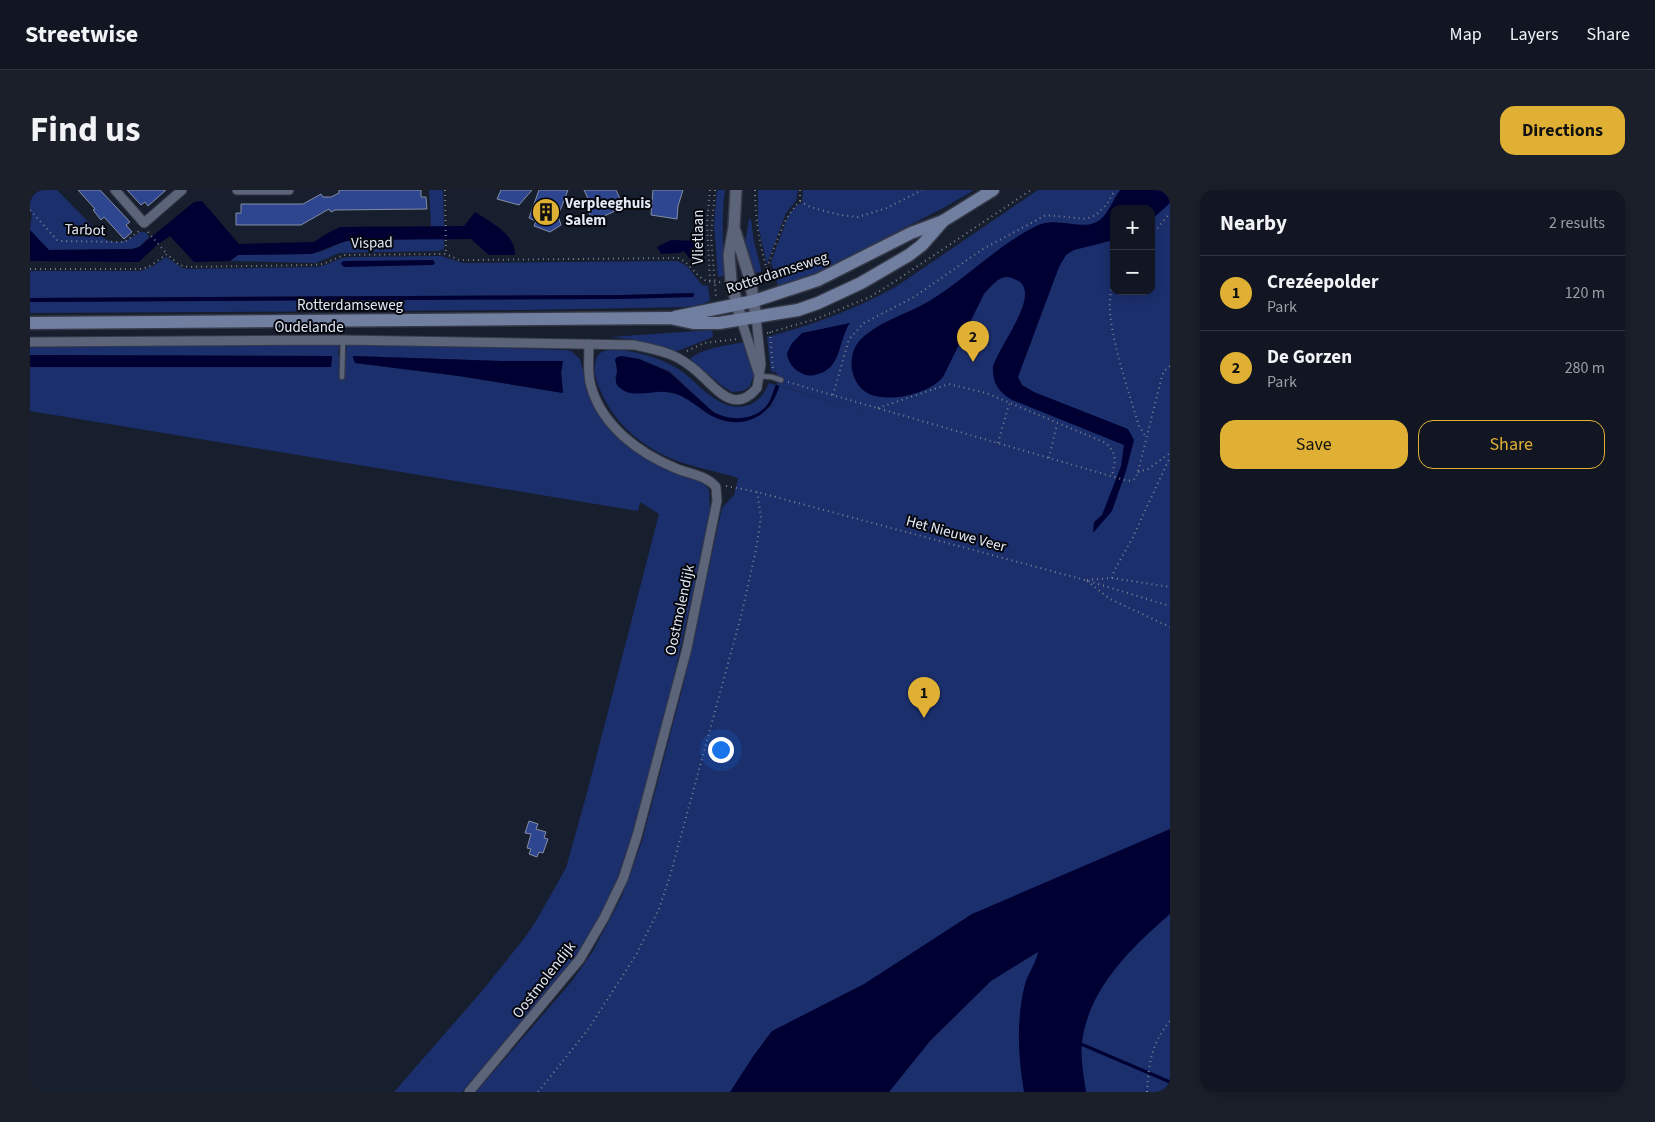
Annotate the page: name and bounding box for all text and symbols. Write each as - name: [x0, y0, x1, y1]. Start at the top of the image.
- text: Streetwise: [25, 17, 138, 52]
- text: Map: [1450, 22, 1482, 47]
- text: Layers: [1510, 22, 1559, 47]
- text: Share: [1587, 22, 1630, 47]
- text: Find us: [30, 105, 140, 155]
- button: Directions: [1500, 106, 1625, 155]
- place label: Verpleeghuis Salem: [564, 193, 651, 231]
- building icon: Verpleeghuis Salem: [531, 197, 561, 227]
- map controls: [1110, 205, 1155, 295]
- button: +: [1110, 205, 1155, 250]
- text: Nearby: [1220, 208, 1287, 238]
- street label: Vlietlaan: [688, 210, 709, 264]
- text: 2 results: [1549, 212, 1605, 234]
- street label: Tarbot: [64, 219, 106, 241]
- street label: Vispad: [351, 232, 393, 254]
- street label: Rotterdamseweg: [723, 246, 831, 299]
- button: −: [1110, 250, 1155, 295]
- text: Crezéepolder: [1267, 269, 1379, 296]
- text: 1: [1232, 282, 1240, 304]
- text: 120 m: [1565, 282, 1605, 304]
- street label: Rotterdamseweg: [297, 295, 403, 316]
- text: Park: [1267, 296, 1297, 318]
- street label: Oudelande: [274, 317, 344, 338]
- pin: 2: [957, 321, 989, 362]
- text: De Gorzen: [1267, 344, 1352, 371]
- text: 2: [1232, 357, 1240, 379]
- text: 280 m: [1565, 357, 1605, 379]
- text: Park: [1267, 371, 1297, 393]
- button: Save: [1220, 420, 1408, 469]
- button: Share: [1418, 420, 1605, 469]
- street label: Het Nieuwe Veer: [904, 511, 1009, 558]
- street label: Oostmolendijk: [660, 562, 700, 657]
- pin: 1: [908, 677, 940, 718]
- your location: [708, 737, 734, 763]
- street label: Oostmolendijk: [507, 937, 581, 1023]

